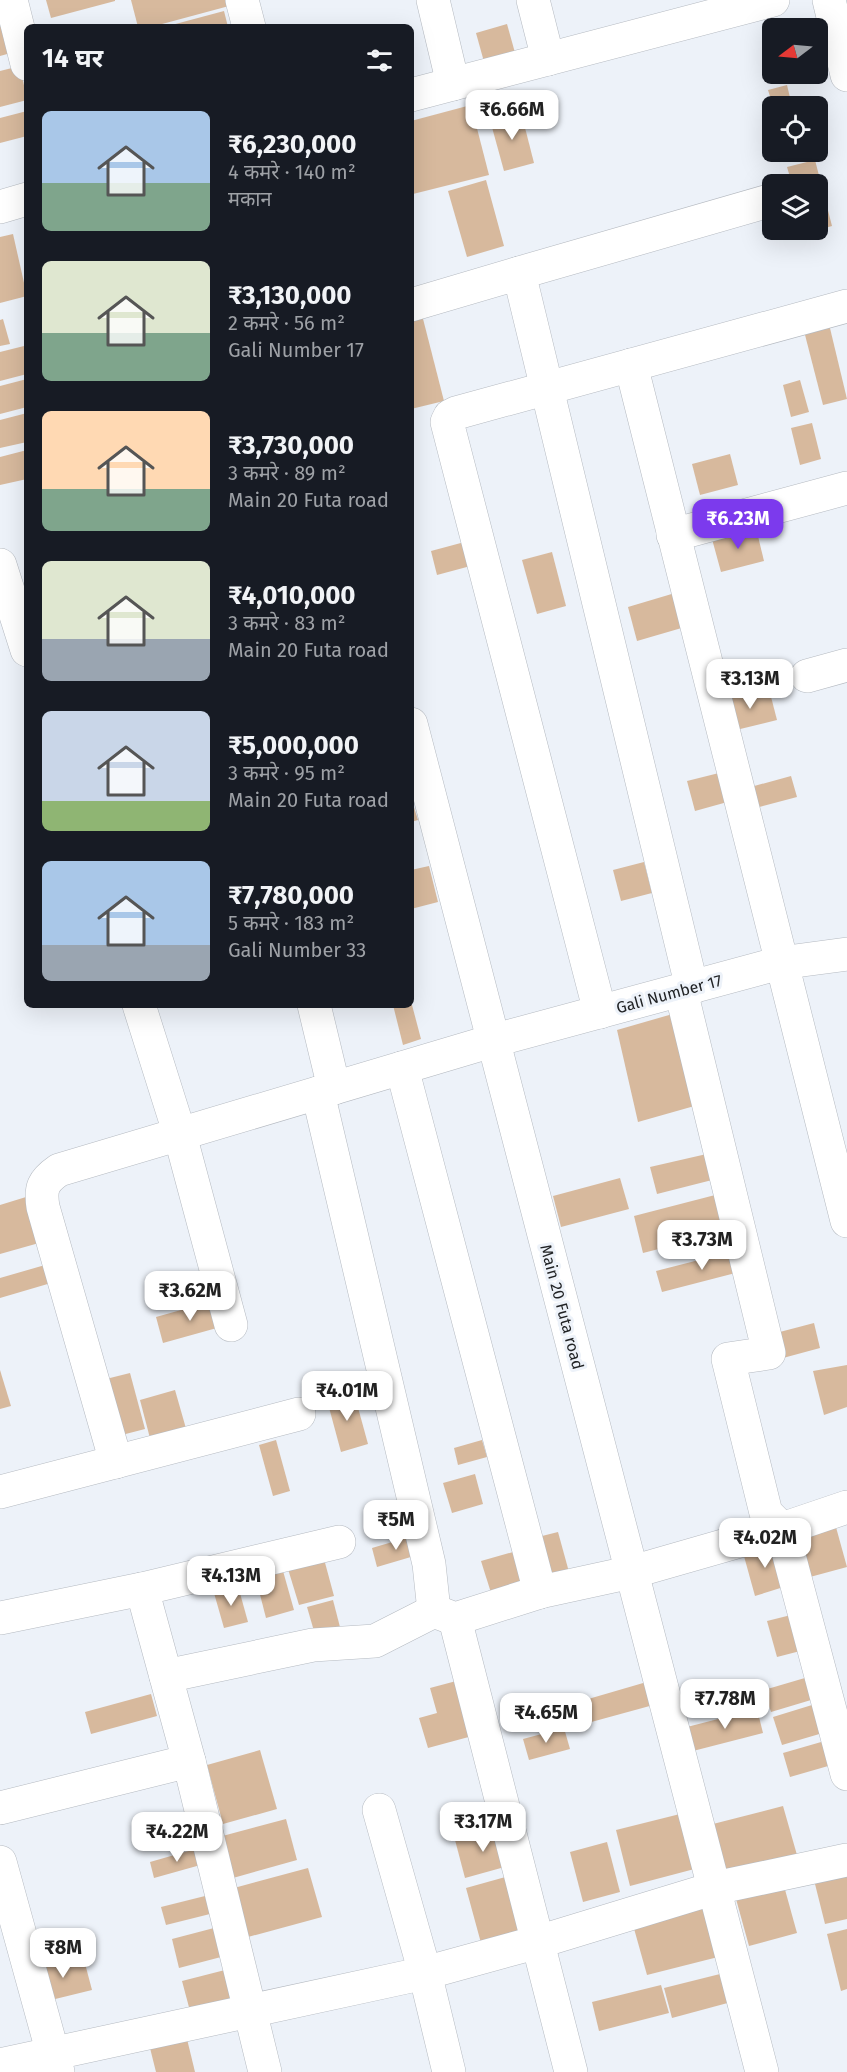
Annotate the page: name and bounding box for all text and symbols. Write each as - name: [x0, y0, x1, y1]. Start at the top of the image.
- north arrow: [762, 18, 828, 84]
- map controls: [762, 18, 828, 240]
- text: 14 घर: [42, 43, 103, 74]
- icon: filters: [363, 44, 396, 77]
- pin: ₹6.66M: [463, 90, 561, 141]
- button: locate: [762, 96, 828, 162]
- text: ₹6.66M: [480, 97, 545, 121]
- text: ₹6,230,000: [228, 129, 357, 160]
- icon: home: [90, 135, 162, 207]
- text: 4 कमरे · 140 m²: [228, 160, 356, 184]
- button: layers: [762, 174, 828, 240]
- text: मकान: [228, 187, 272, 211]
- text: ₹3,130,000: [228, 280, 352, 311]
- icon: home: [90, 285, 162, 357]
- text: 2 कमरे · 56 m²: [228, 311, 345, 335]
- text: Gali Number 17: [228, 338, 364, 362]
- text: ₹3,730,000: [228, 430, 354, 461]
- icon: home: [90, 435, 162, 507]
- text: 3 कमरे · 89 m²: [228, 461, 346, 485]
- text: Main 20 Futa road: [228, 488, 389, 512]
- pin: ₹6.23M: [689, 499, 787, 550]
- text: ₹6.23M: [706, 506, 770, 530]
- text: ₹4,010,000: [228, 580, 356, 611]
- icon: home: [90, 585, 162, 657]
- text: 3 कमरे · 83 m²: [228, 611, 346, 635]
- text: Main 20 Futa road: [228, 638, 389, 662]
- pin: ₹3.13M: [701, 659, 799, 710]
- text: ₹3.13M: [720, 666, 780, 690]
- text: ₹5,000,000: [228, 730, 359, 761]
- icon: home: [90, 735, 162, 807]
- text: 3 कमरे · 95 m²: [228, 761, 345, 785]
- text: Main 20 Futa road: [228, 788, 389, 812]
- text: ₹7,780,000: [228, 880, 354, 911]
- icon: home: [90, 885, 162, 957]
- text: 5 कमरे · 183 m²: [228, 911, 354, 935]
- text: Gali Number 33: [228, 938, 366, 962]
- street label: Gali Number 17: [614, 971, 724, 1017]
- pin: ₹3.73M: [653, 1220, 751, 1271]
- text: ₹3.73M: [671, 1227, 733, 1251]
- street label: Main 20 Futa road: [536, 1242, 588, 1372]
- pin: ₹3.62M: [141, 1271, 239, 1322]
- text: ₹3.62M: [159, 1278, 221, 1302]
- pin: ₹4.01M: [298, 1371, 396, 1422]
- text: ₹4.01M: [316, 1378, 378, 1402]
- pin: ₹5M: [367, 1500, 425, 1551]
- text: ₹5M: [377, 1507, 415, 1531]
- pin: ₹4.02M: [716, 1518, 814, 1569]
- text: ₹4.02M: [733, 1525, 797, 1549]
- pin: ₹4.13M: [182, 1556, 280, 1607]
- text: ₹4.13M: [201, 1563, 261, 1587]
- pin: ₹7.78M: [676, 1679, 774, 1730]
- text: ₹7.78M: [694, 1686, 756, 1710]
- pin: ₹4.65M: [497, 1693, 595, 1744]
- text: ₹4.65M: [514, 1700, 578, 1724]
- pin: ₹3.17M: [434, 1802, 532, 1853]
- text: ₹3.17M: [454, 1809, 512, 1833]
- pin: ₹4.22M: [128, 1812, 226, 1863]
- text: ₹4.22M: [146, 1819, 208, 1843]
- pin: ₹8M: [34, 1928, 92, 1979]
- text: ₹8M: [44, 1935, 82, 1959]

